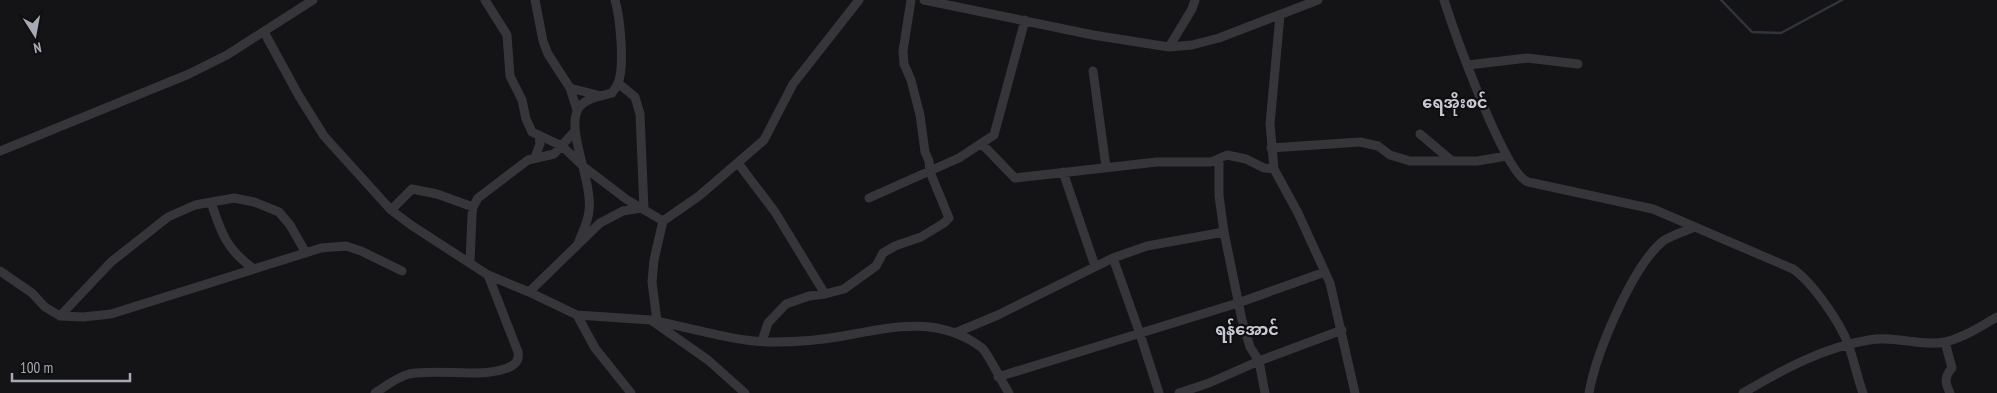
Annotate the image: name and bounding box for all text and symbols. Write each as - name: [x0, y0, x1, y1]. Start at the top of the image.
- north arrow: [10, 10, 60, 60]
- text: N: [32, 38, 43, 57]
- district label: ရေအိုးစင်: [1422, 91, 1488, 116]
- district label: ရန်အောင်: [1215, 318, 1279, 343]
- scale bar: [12, 350, 130, 382]
- text: 100 m: [20, 358, 53, 377]

